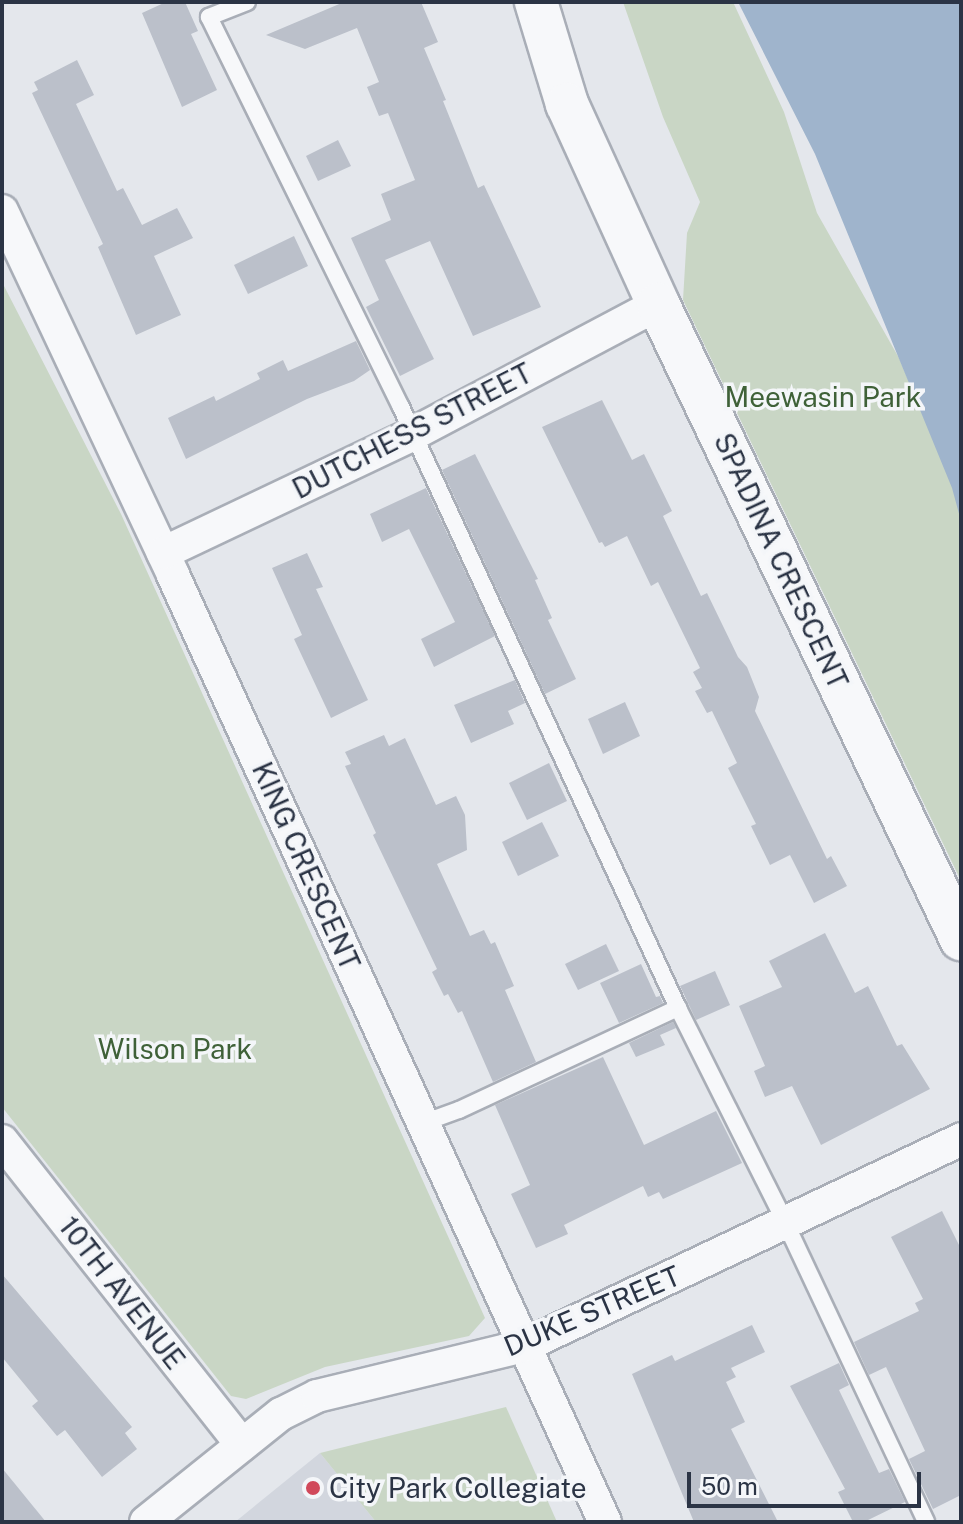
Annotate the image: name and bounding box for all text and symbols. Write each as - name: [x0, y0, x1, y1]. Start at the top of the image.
- street label: DUTCHESS STREET: [287, 356, 537, 506]
- park label: Meewasin Park: [725, 380, 921, 414]
- street label: SPADINA CRESCENT: [707, 428, 855, 694]
- street label: KING CRESCENT: [245, 757, 367, 975]
- park label: Wilson Park: [98, 1032, 252, 1066]
- street label: 10TH AVENUE: [52, 1210, 192, 1376]
- street label: DUKE STREET: [499, 1259, 685, 1363]
- scale bar: [691, 1456, 925, 1506]
- place label: City Park Collegiate: [329, 1471, 587, 1505]
- text: 50 m: [701, 1472, 758, 1500]
- marker: City Park Collegiate: [304, 1479, 322, 1497]

